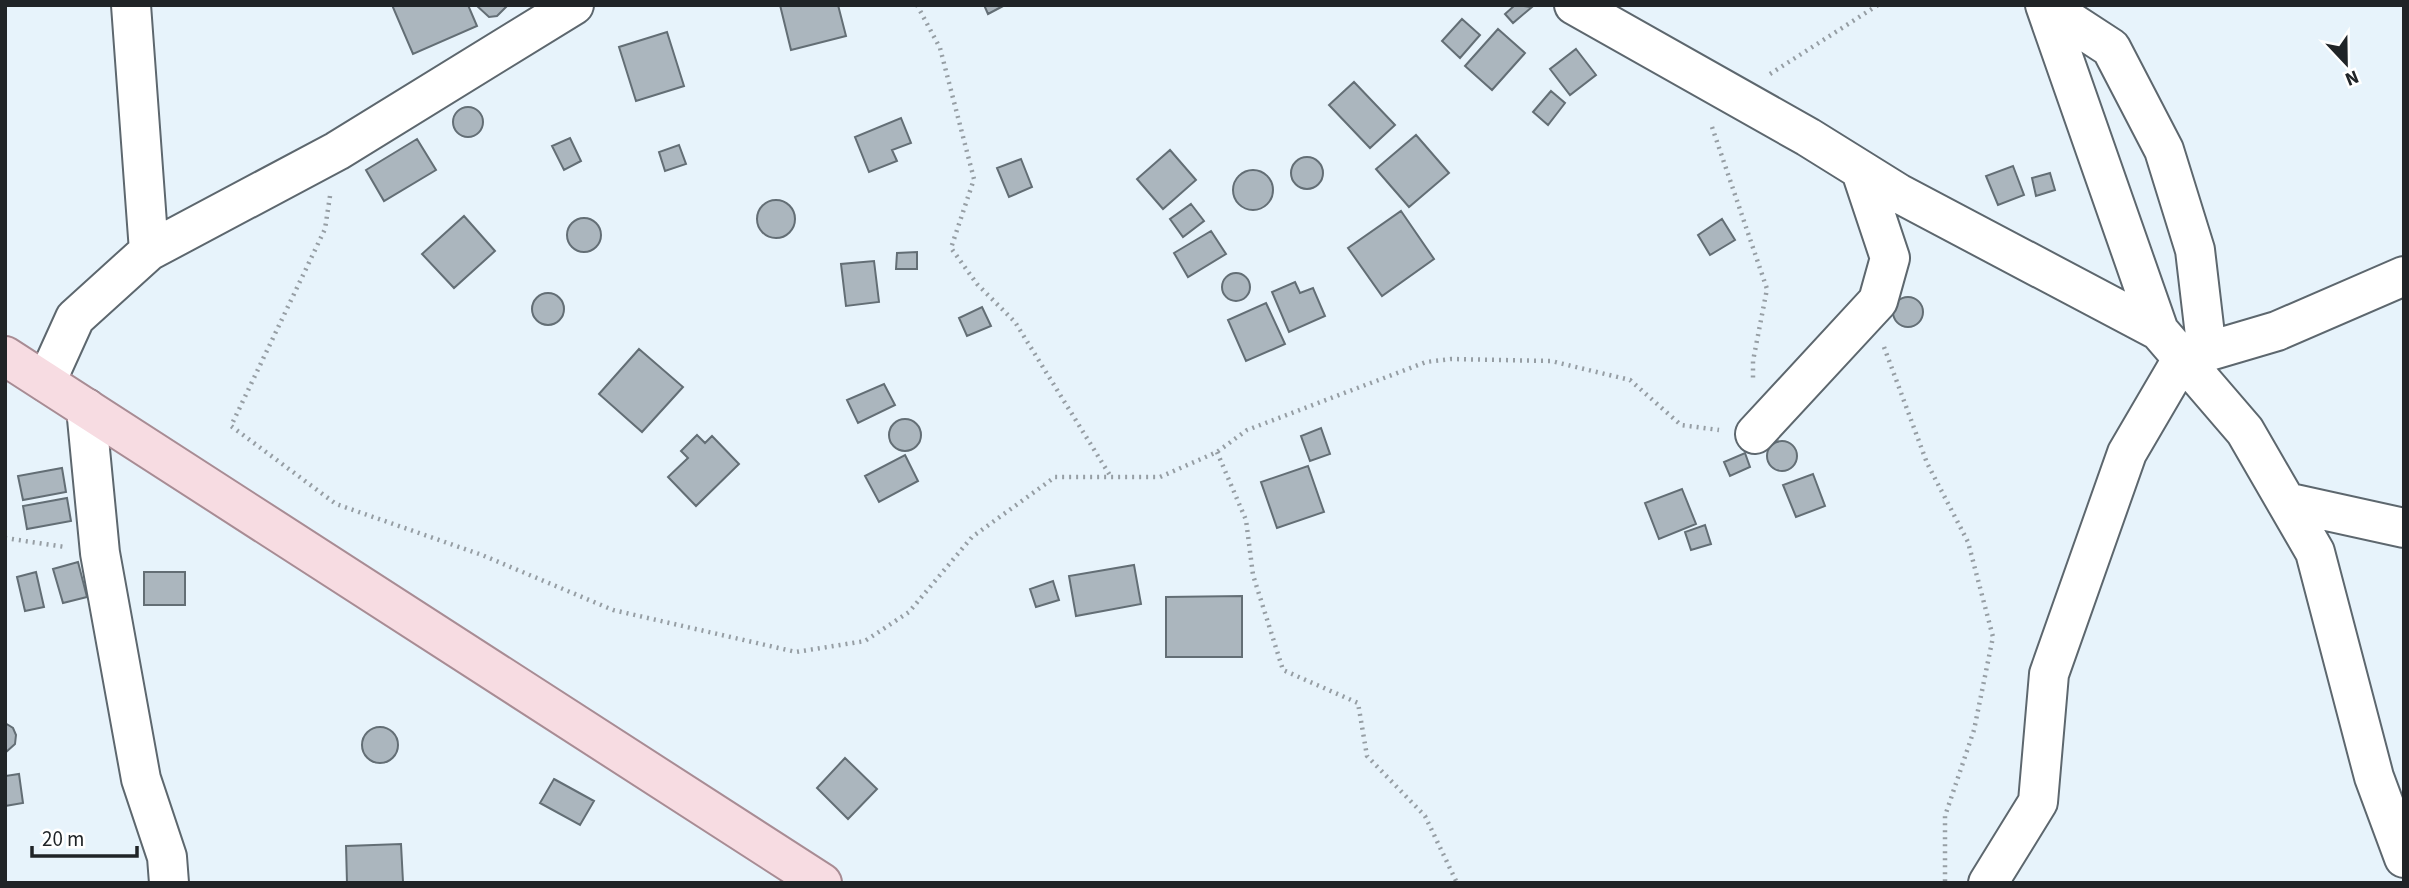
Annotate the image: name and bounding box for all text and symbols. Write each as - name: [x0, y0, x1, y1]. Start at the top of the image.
- north arrow: [2311, 28, 2381, 98]
- text: N: [2341, 62, 2363, 92]
- scale bar: [32, 814, 136, 858]
- text: 20 m: [42, 824, 84, 854]

